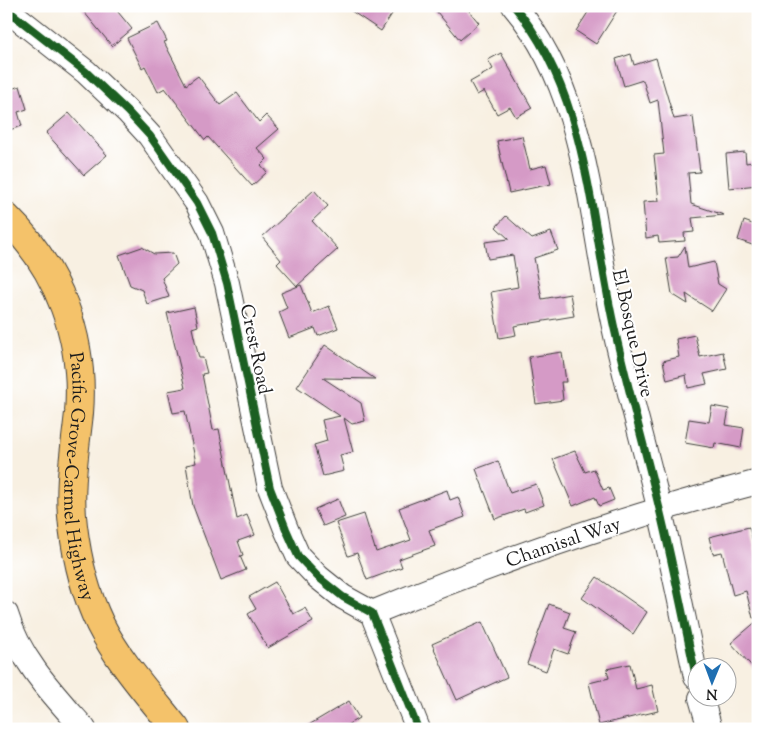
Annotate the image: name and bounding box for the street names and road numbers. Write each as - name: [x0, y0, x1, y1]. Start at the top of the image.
- street label: El Bosque Drive: [604, 267, 659, 400]
- street label: Crest Road: [232, 302, 277, 397]
- street label: Pacific Grove-Carmel Highway: [55, 350, 100, 605]
- street label: Chamisal Way: [502, 511, 625, 576]

